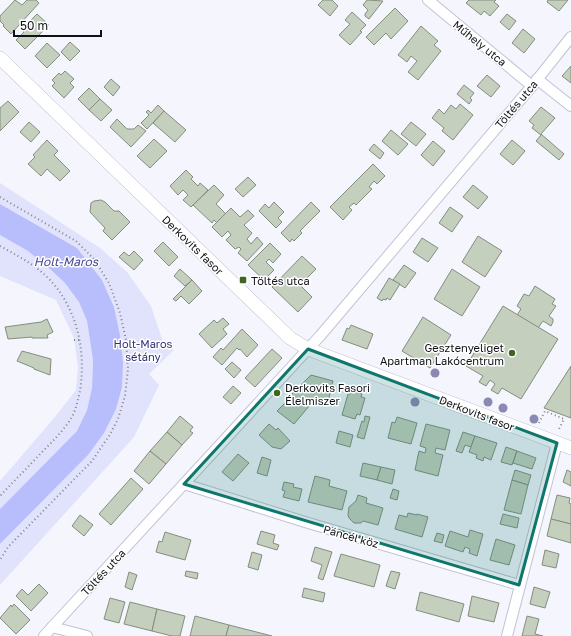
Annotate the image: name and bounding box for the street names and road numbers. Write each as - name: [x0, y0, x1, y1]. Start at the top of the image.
- street label: Műhely utca: [451, 18, 509, 68]
- street label: Töltés utca: [492, 77, 540, 131]
- street label: Derkovits fasor: [160, 213, 227, 278]
- street label: Derkovits fasor: [438, 393, 517, 434]
- street label: Páncél köz: [322, 522, 381, 550]
- street label: Töltés utca: [78, 546, 128, 598]

